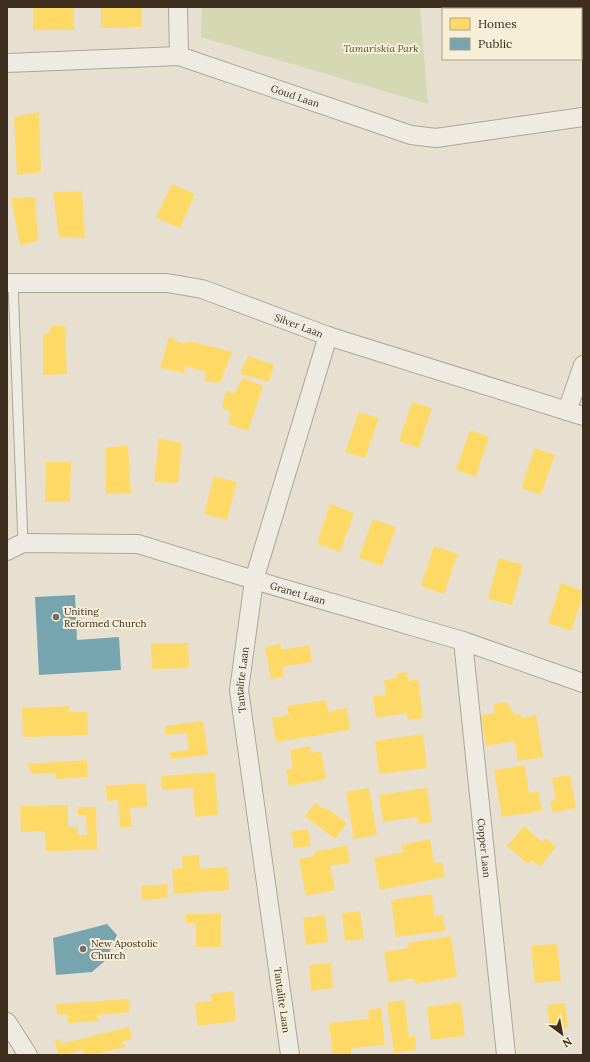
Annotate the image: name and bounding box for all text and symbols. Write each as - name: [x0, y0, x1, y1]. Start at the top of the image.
- legend: [442, 8, 582, 60]
- text: Homes: [478, 16, 517, 31]
- text: Public: [478, 36, 512, 51]
- park label: Tamariskia Park: [343, 42, 419, 55]
- street label: Goud Laan: [269, 81, 321, 110]
- street label: Silver Laan: [273, 310, 325, 340]
- street label: Granet Laan: [268, 579, 327, 607]
- place label: Uniting Reformed Church: [64, 605, 147, 630]
- marker: Uniting Reformed Church: [51, 612, 61, 622]
- street label: Tantalite Laan: [232, 646, 251, 713]
- street label: Copper Laan: [475, 818, 494, 878]
- place label: New Apostolic Church: [91, 937, 158, 962]
- marker: New Apostolic Church: [78, 944, 88, 954]
- street label: Tantalite Laan: [271, 966, 293, 1034]
- north arrow: [542, 1014, 582, 1054]
- text: N: [560, 1034, 575, 1051]

